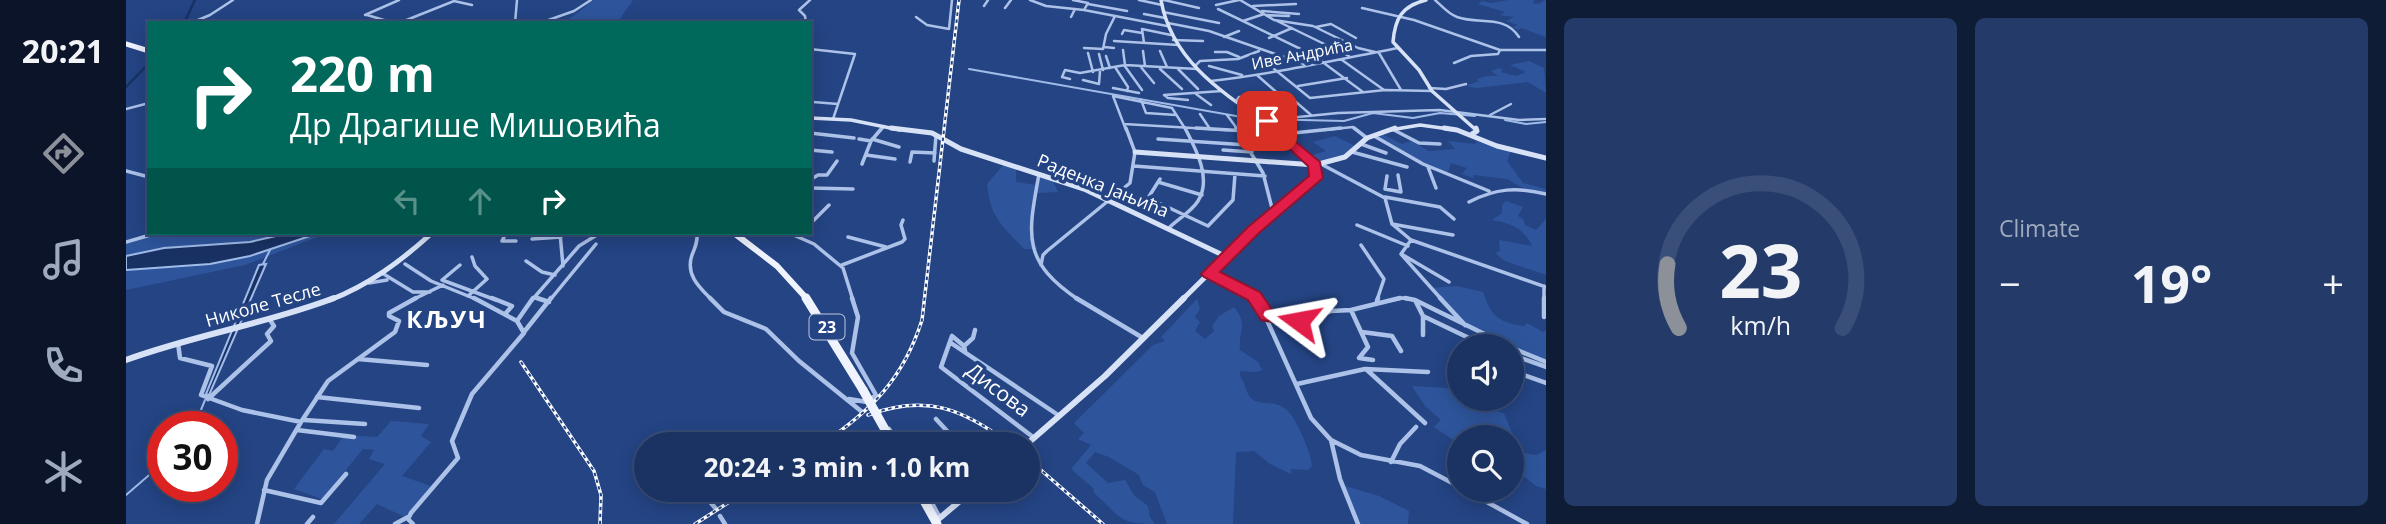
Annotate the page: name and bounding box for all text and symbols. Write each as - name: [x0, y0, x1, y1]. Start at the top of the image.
- text: 20:21: [22, 29, 104, 72]
- street label: Иве Андрића: [1250, 33, 1354, 75]
- text: 220 m: [290, 40, 435, 106]
- icon: right: [175, 49, 266, 140]
- pin: [1237, 91, 1297, 151]
- icon: arrive: [1248, 102, 1286, 140]
- text: Др Драгише Мишовића: [290, 103, 661, 146]
- icon: directions: [39, 129, 88, 178]
- street label: Раденка Јањића: [1034, 148, 1173, 222]
- icon: left: [388, 182, 426, 220]
- icon: ahead: [461, 182, 499, 220]
- icon: right: [534, 182, 572, 220]
- text: Climate: [1999, 212, 2080, 244]
- text: 23: [1719, 220, 1802, 319]
- icon: music: [39, 235, 88, 284]
- text: 19°: [2131, 247, 2212, 318]
- text: −: [1999, 257, 2021, 309]
- text: +: [2322, 257, 2344, 309]
- street label: Николе Тесле: [202, 276, 323, 332]
- position arrow: [1262, 284, 1336, 358]
- district label: КЉУЧ: [406, 302, 488, 335]
- text: km/h: [1730, 308, 1791, 342]
- road number: 23: [810, 314, 844, 340]
- map controls: [1447, 334, 1524, 502]
- button: sound: [1447, 334, 1524, 411]
- icon: phone: [39, 341, 88, 390]
- street label: Дисова: [961, 356, 1037, 423]
- speed limit sign: 30: [147, 411, 238, 502]
- button: search: [1447, 425, 1524, 502]
- icon: climate: [39, 447, 88, 496]
- text: 20:24 · 3 min · 1.0 km: [704, 449, 970, 485]

